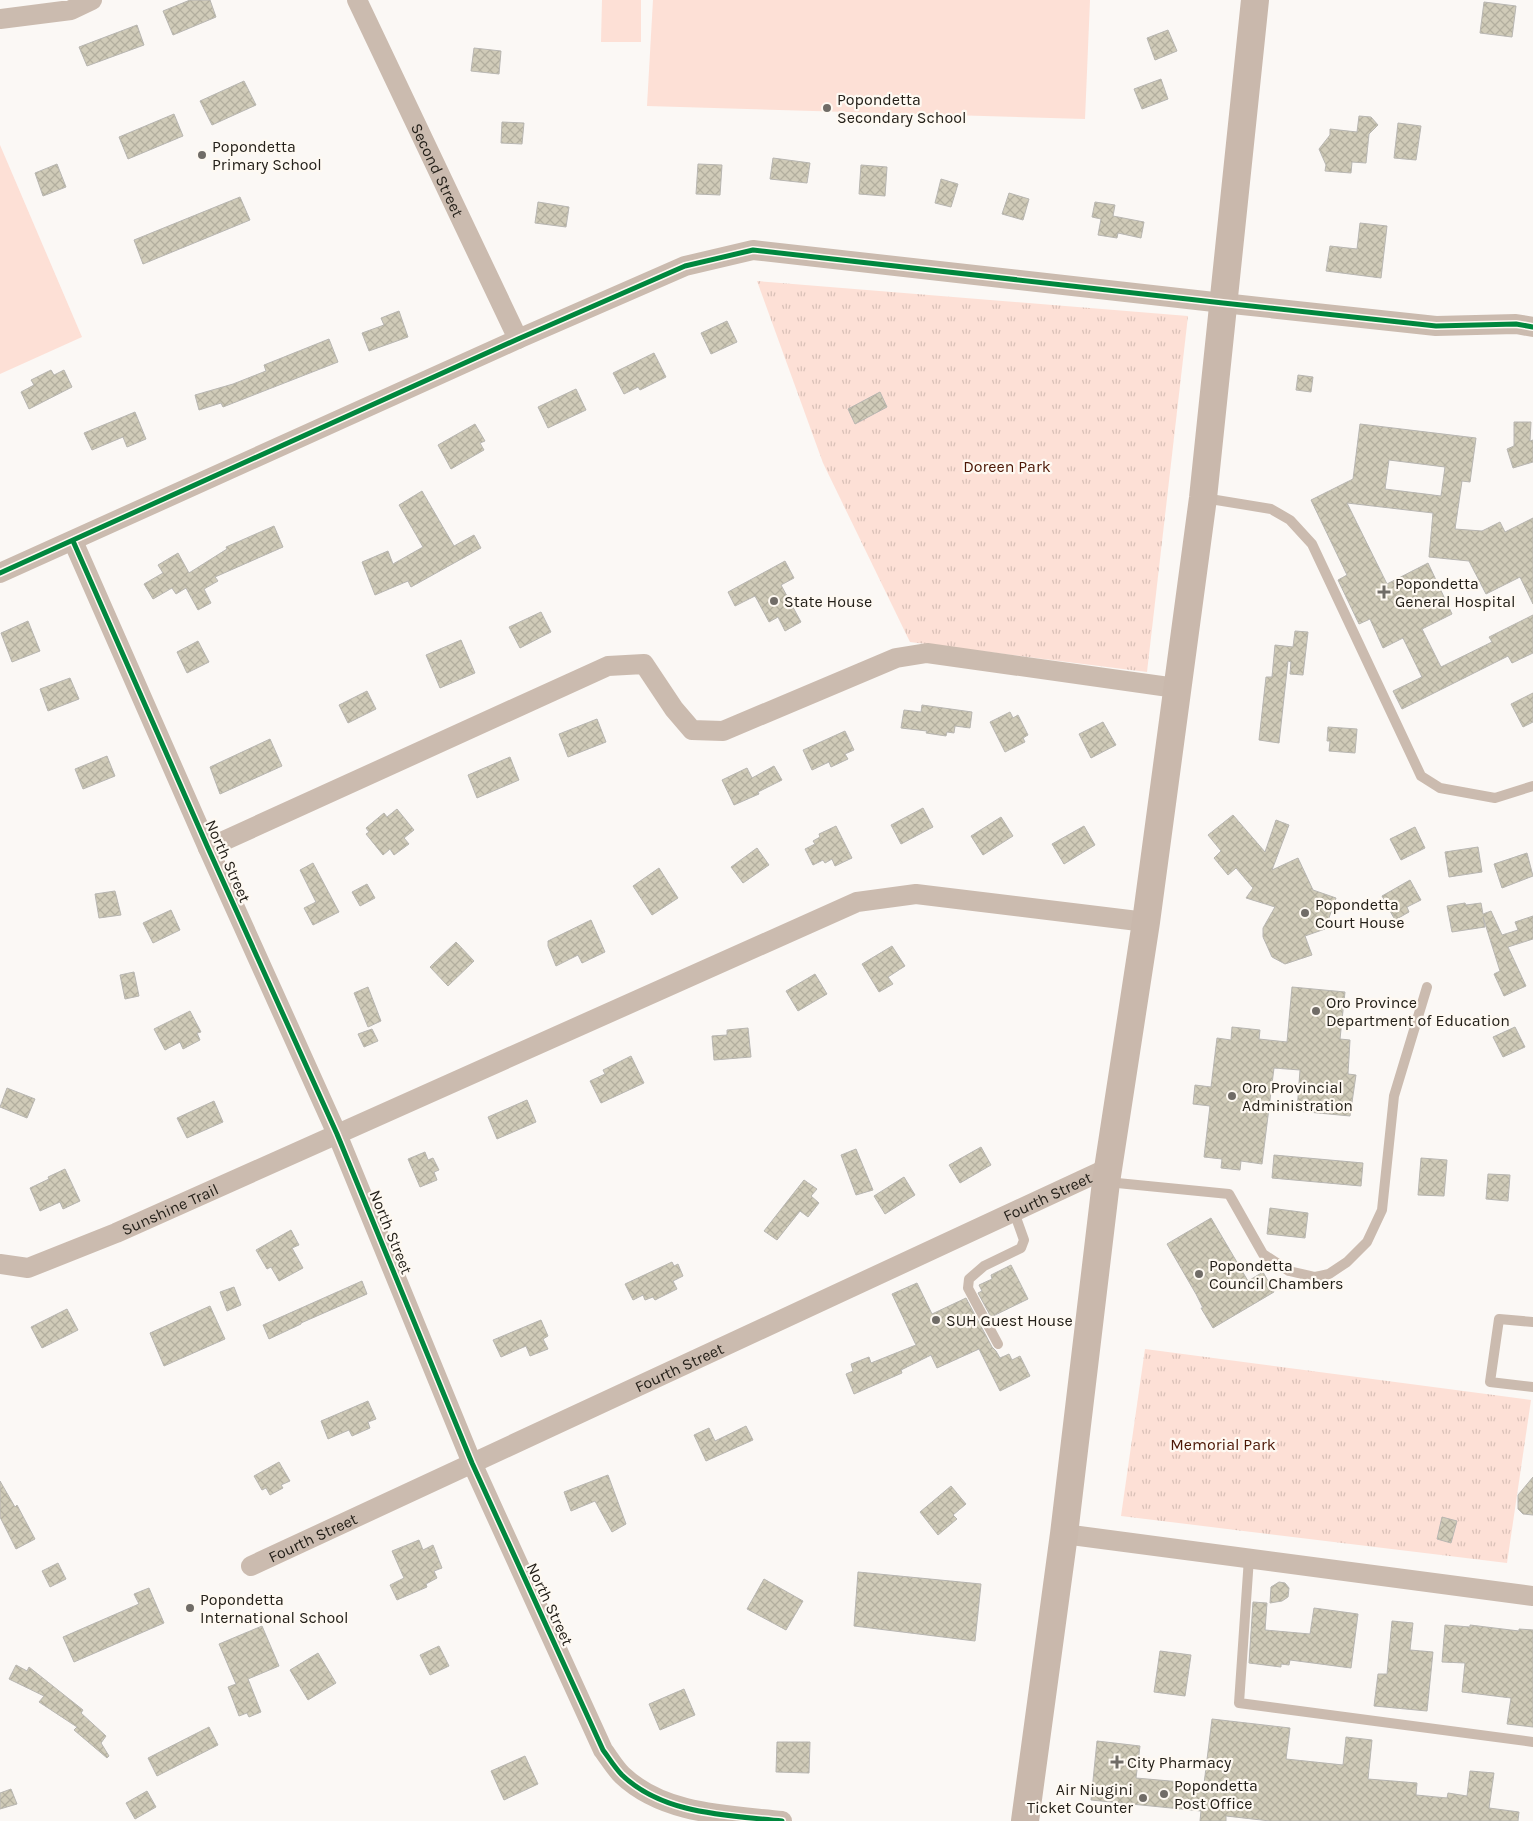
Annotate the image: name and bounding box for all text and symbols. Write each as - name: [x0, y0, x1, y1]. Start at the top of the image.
- place label: Popondetta Secondary School: [837, 90, 966, 127]
- marker: Popondetta Secondary School: [821, 102, 833, 114]
- street label: Second Street: [407, 120, 468, 220]
- place label: Popondetta Primary School: [212, 137, 322, 174]
- marker: Popondetta Primary School: [196, 149, 208, 161]
- park label: Doreen Park: [963, 457, 1051, 476]
- place label: Popondetta General Hospital: [1395, 574, 1516, 611]
- marker: Popondetta General Hospital: [1377, 585, 1391, 599]
- place label: State House: [784, 592, 872, 611]
- marker: State House: [768, 595, 780, 607]
- street label: North Street: [201, 817, 255, 905]
- place label: Popondetta Court House: [1315, 895, 1405, 932]
- marker: Popondetta Court House: [1299, 907, 1311, 919]
- place label: Oro Province Department of Education: [1326, 993, 1510, 1030]
- marker: Oro Province Department of Education: [1310, 1005, 1322, 1017]
- place label: Oro Provincial Administration: [1242, 1078, 1353, 1115]
- marker: Oro Provincial Administration: [1226, 1090, 1238, 1102]
- street label: Fourth Street: [1000, 1167, 1095, 1225]
- street label: Sunshine Trail: [118, 1179, 221, 1239]
- street label: North Street: [366, 1187, 416, 1277]
- place label: Popondetta Council Chambers: [1209, 1256, 1343, 1293]
- marker: Popondetta Council Chambers: [1193, 1268, 1205, 1280]
- place label: SUH Guest House: [946, 1311, 1073, 1330]
- marker: SUH Guest House: [930, 1314, 942, 1326]
- street label: Fourth Street: [632, 1338, 726, 1396]
- park label: Memorial Park: [1170, 1435, 1276, 1454]
- street label: Fourth Street: [265, 1509, 360, 1566]
- street label: North Street: [523, 1560, 577, 1648]
- place label: Popondetta International School: [200, 1590, 348, 1627]
- marker: Popondetta International School: [184, 1602, 196, 1614]
- place label: City Pharmacy: [1127, 1753, 1232, 1772]
- marker: City Pharmacy: [1111, 1756, 1123, 1768]
- place label: Popondetta Post Office: [1174, 1776, 1258, 1813]
- place label: Air Niugini Ticket Counter: [1027, 1780, 1133, 1817]
- marker: Popondetta Post Office: [1158, 1788, 1170, 1800]
- marker: Air Niugini Ticket Counter: [1137, 1792, 1149, 1804]

